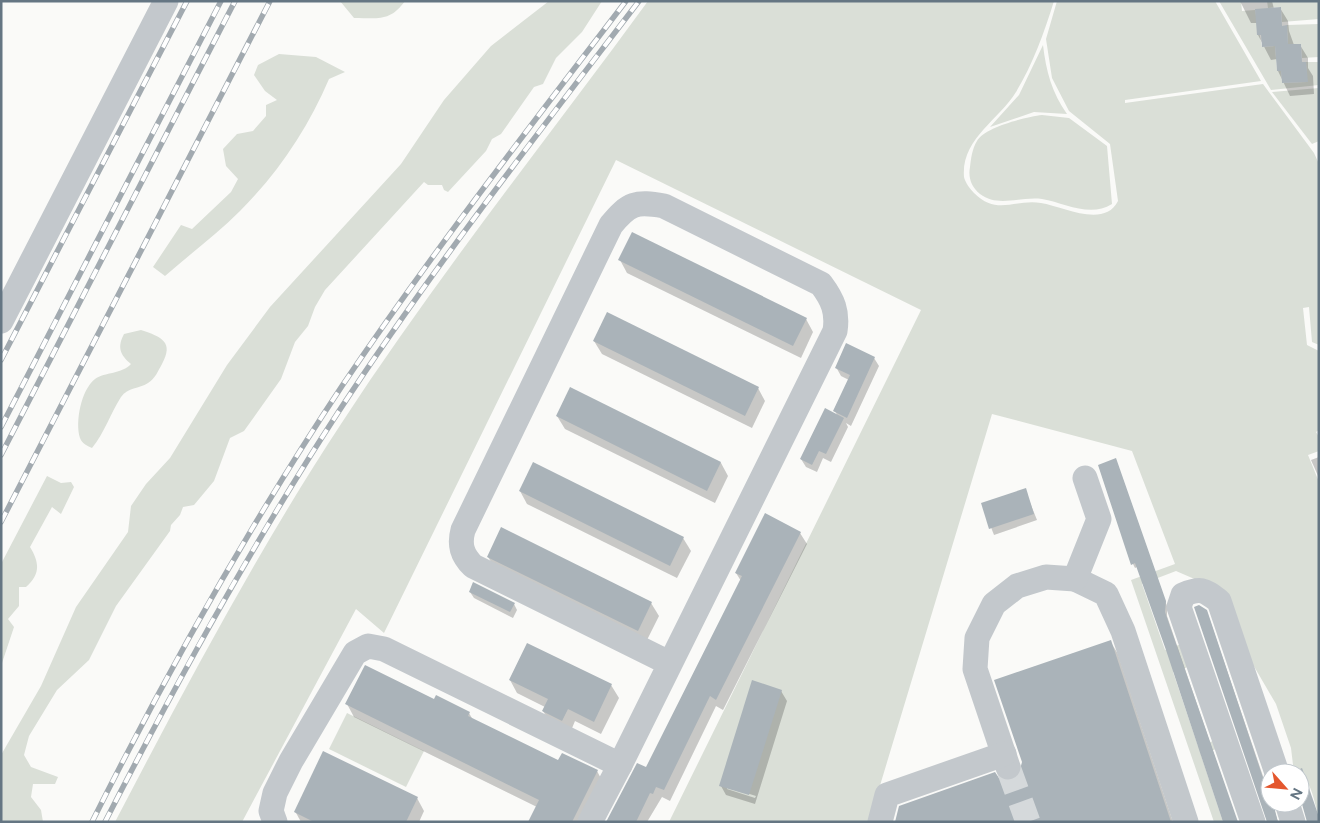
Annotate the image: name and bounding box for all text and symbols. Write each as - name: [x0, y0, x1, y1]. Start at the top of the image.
- north arrow: [1260, 763, 1310, 813]
- text: N: [1286, 785, 1306, 802]

